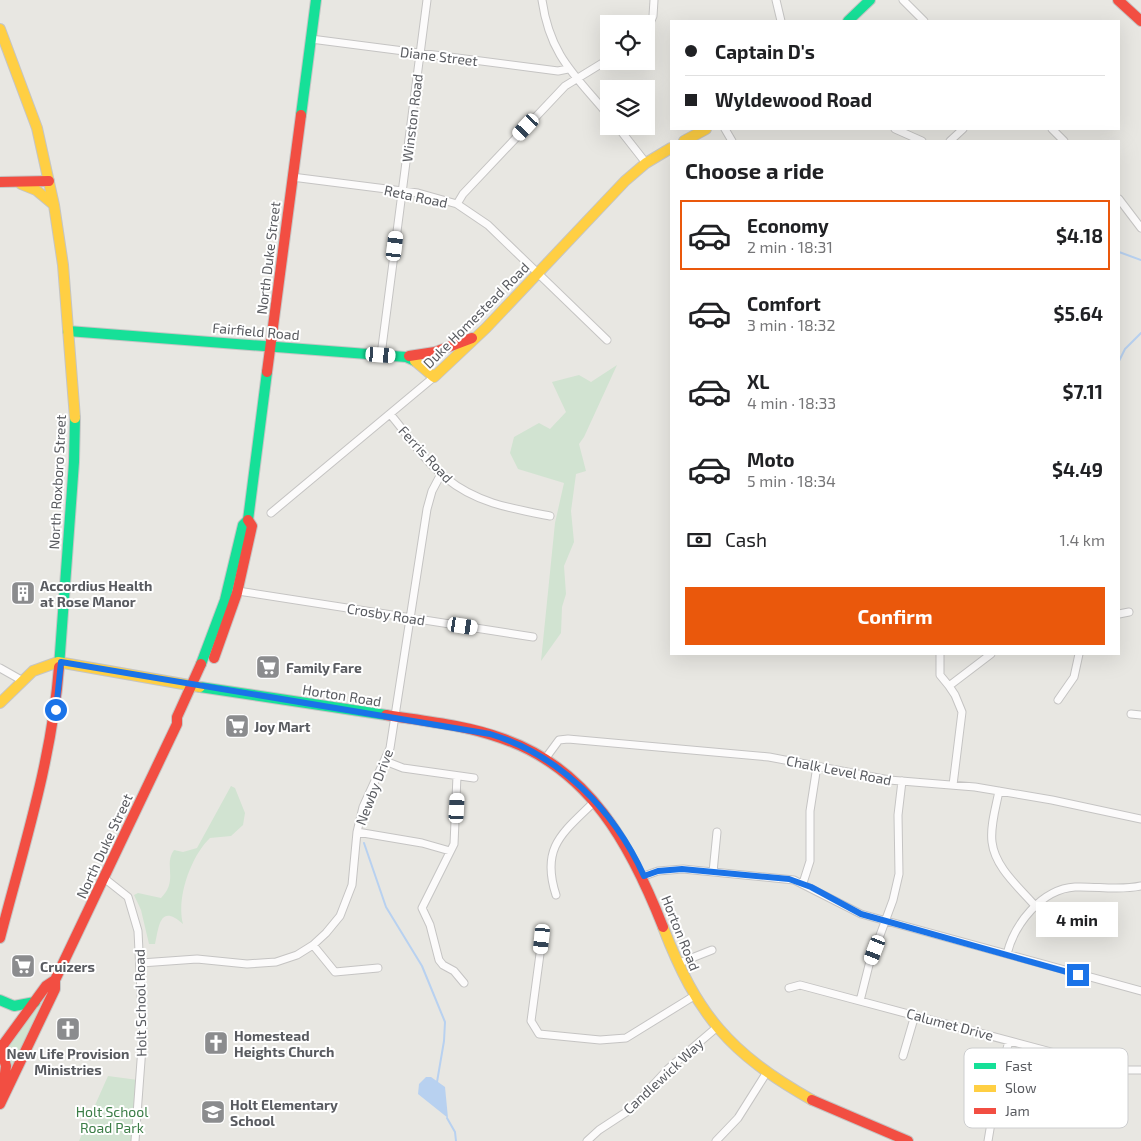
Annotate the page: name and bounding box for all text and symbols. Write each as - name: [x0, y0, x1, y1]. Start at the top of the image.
- map controls: [600, 15, 655, 135]
- button: locate: [600, 15, 655, 70]
- text: Captain D's: [715, 40, 815, 63]
- street label: Diane Street: [399, 43, 479, 69]
- street label: Winston Road: [398, 73, 426, 163]
- button: layers: [600, 80, 655, 135]
- text: Wyldewood Road: [715, 88, 872, 111]
- car: [510, 111, 541, 143]
- text: Choose a ride: [685, 157, 824, 183]
- street label: Reta Road: [383, 181, 449, 211]
- street label: North Duke Street: [253, 201, 283, 315]
- icon: car: [687, 213, 732, 258]
- text: Economy: [747, 214, 829, 237]
- text: $4.18: [1056, 224, 1103, 247]
- car: [385, 230, 404, 262]
- text: 2 min · 18:31: [747, 237, 833, 256]
- street label: Duke Homestead Road: [419, 258, 533, 372]
- icon: car: [687, 291, 732, 336]
- text: Comfort: [747, 292, 821, 315]
- text: $5.64: [1054, 302, 1103, 325]
- text: 3 min · 18:32: [747, 315, 835, 334]
- street label: Fairfield Road: [212, 319, 300, 343]
- car: [365, 346, 396, 364]
- icon: car: [687, 369, 732, 414]
- text: XL: [747, 370, 769, 393]
- text: $7.11: [1063, 380, 1103, 403]
- text: 4 min · 18:33: [747, 393, 836, 412]
- street label: North Roxboro Street: [45, 414, 69, 550]
- street label: Ferris Road: [395, 422, 457, 486]
- icon: car: [687, 447, 732, 492]
- text: Moto: [747, 448, 795, 471]
- text: $4.49: [1052, 458, 1103, 481]
- text: 5 min · 18:34: [747, 471, 836, 490]
- icon: cash: [685, 526, 713, 554]
- text: Cash: [725, 528, 767, 551]
- text: 1.4 km: [1060, 530, 1105, 549]
- place label: Accordius Health at Rose Manor: [40, 577, 152, 610]
- building icon: Accordius Health at Rose Manor: [10, 580, 36, 606]
- button: Confirm: [685, 587, 1105, 645]
- street label: Crosby Road: [346, 599, 426, 629]
- car: [447, 616, 478, 636]
- supermarket icon: Family Fare: [255, 654, 281, 680]
- place label: Family Fare: [286, 659, 362, 676]
- street label: Horton Road: [301, 680, 383, 710]
- route start: [45, 699, 67, 721]
- supermarket icon: Joy Mart: [224, 713, 250, 739]
- place label: Joy Mart: [254, 718, 311, 735]
- street label: Newby Drive: [352, 746, 396, 828]
- street label: Chalk Level Road: [785, 751, 893, 789]
- street label: North Duke Street: [72, 791, 136, 901]
- car: [448, 793, 465, 823]
- street label: Horton Road: [658, 893, 704, 973]
- callout: 4 min: [1037, 902, 1119, 938]
- text: 4 min: [1056, 910, 1098, 929]
- car: [532, 923, 551, 955]
- car: [862, 933, 887, 967]
- street label: Holt School Road: [131, 949, 149, 1057]
- supermarket icon: Cruizers: [10, 953, 36, 979]
- place label: Cruizers: [40, 958, 95, 975]
- route end: [1067, 964, 1089, 986]
- street label: Calumet Drive: [905, 1004, 995, 1044]
- church icon: New Life Provision Ministries: [55, 1016, 81, 1042]
- place label: Homestead Heights Church: [234, 1027, 335, 1060]
- church icon: Homestead Heights Church: [203, 1030, 229, 1056]
- street label: Candlewick Way: [619, 1034, 707, 1118]
- place label: New Life Provision Ministries: [7, 1045, 129, 1078]
- legend: [964, 1048, 1128, 1128]
- text: Fast: [1005, 1057, 1032, 1074]
- text: Slow: [1005, 1079, 1037, 1096]
- place label: Holt Elementary School: [230, 1096, 338, 1129]
- school or university icon: Holt Elementary School: [200, 1099, 226, 1125]
- text: Jam: [1005, 1102, 1030, 1119]
- park label: Holt School Road Park: [76, 1103, 149, 1136]

